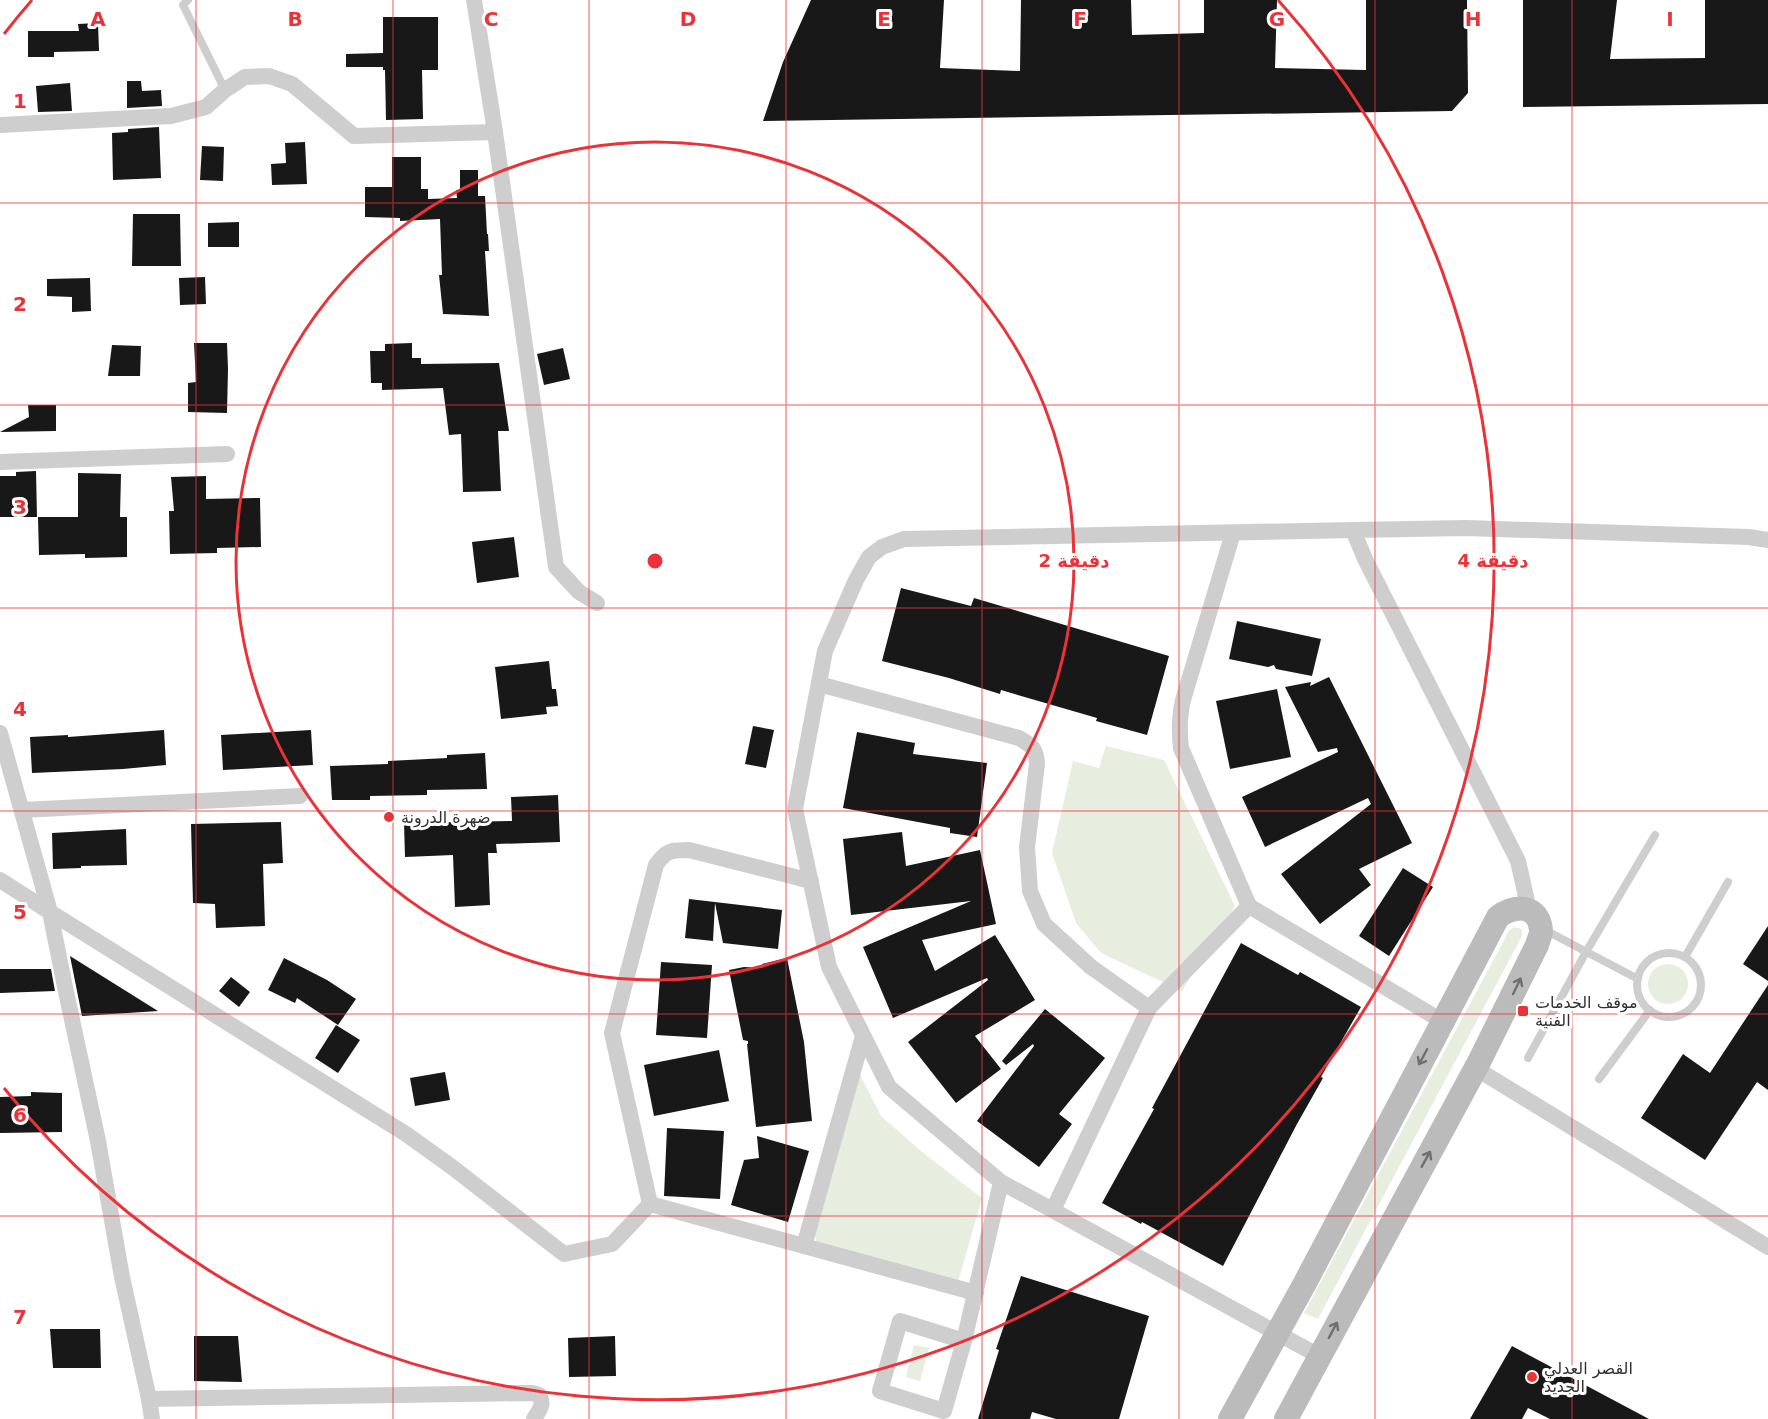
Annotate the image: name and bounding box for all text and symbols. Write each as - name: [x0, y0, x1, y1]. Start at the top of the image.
- text: A: [90, 7, 106, 31]
- text: B: [287, 7, 303, 31]
- text: C: [484, 7, 498, 31]
- text: D: [680, 7, 696, 31]
- text: E: [877, 7, 891, 31]
- text: F: [1073, 7, 1087, 31]
- text: G: [1269, 7, 1285, 31]
- text: H: [1465, 7, 1481, 31]
- text: I: [1666, 7, 1674, 31]
- text: 1: [13, 89, 27, 113]
- text: 2: [13, 292, 27, 316]
- text: 3: [13, 495, 27, 519]
- text: 2 دقيقة: [1038, 550, 1110, 571]
- text: 4 دقيقة: [1457, 550, 1529, 571]
- centre of rings: [645, 551, 665, 571]
- text: 4: [13, 697, 27, 721]
- place label: ضهرة الدرونة: [401, 808, 490, 828]
- marker: ضهرة الدرونة: [382, 810, 396, 824]
- text: 5: [13, 900, 27, 924]
- one-way arrow: [1512, 978, 1524, 996]
- place label: موقف الخدمات الفنية: [1535, 993, 1638, 1030]
- marker: موقف الخدمات الفنية: [1516, 1004, 1530, 1018]
- one-way arrow: [1417, 1048, 1429, 1065]
- text: 6: [13, 1103, 27, 1127]
- one-way arrow: [1421, 1150, 1432, 1168]
- text: 7: [13, 1305, 27, 1329]
- one-way arrow: [1327, 1322, 1339, 1339]
- place label: القصر العدلي الجديد: [1544, 1359, 1633, 1396]
- marker: القصر العدلي الجديد: [1525, 1370, 1539, 1384]

